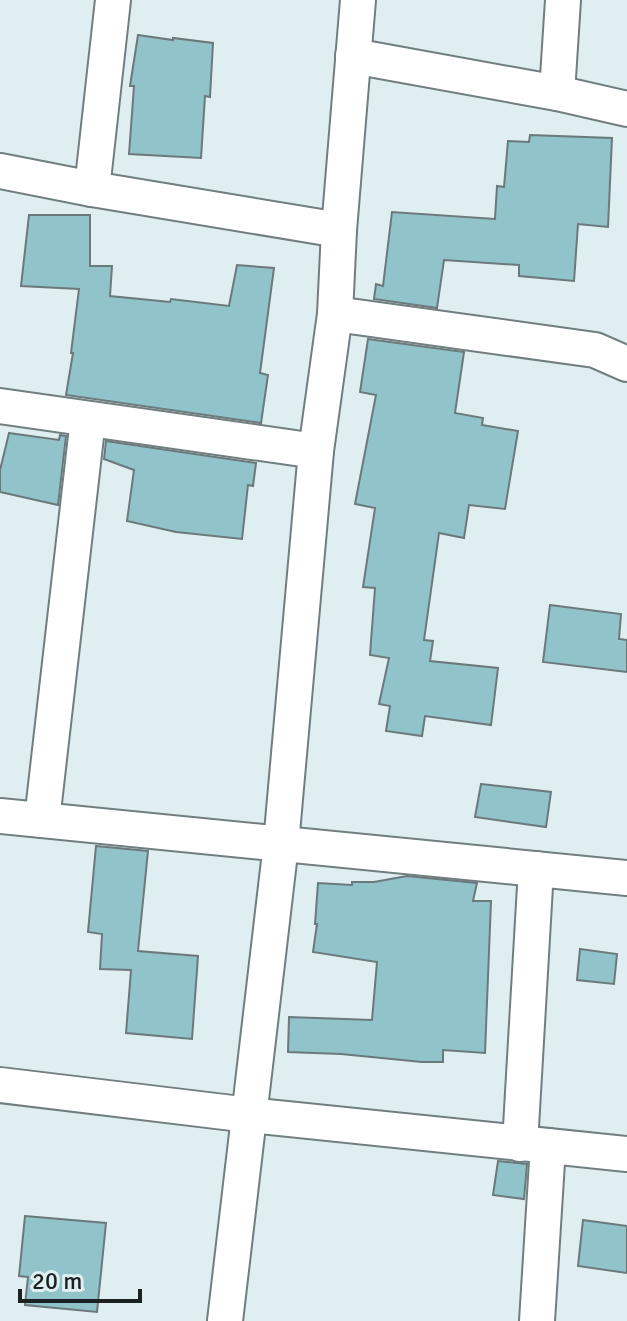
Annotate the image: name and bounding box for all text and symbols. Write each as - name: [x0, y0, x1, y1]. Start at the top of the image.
- scale bar: [20, 1253, 140, 1303]
- text: 20 m: [32, 1266, 82, 1296]

